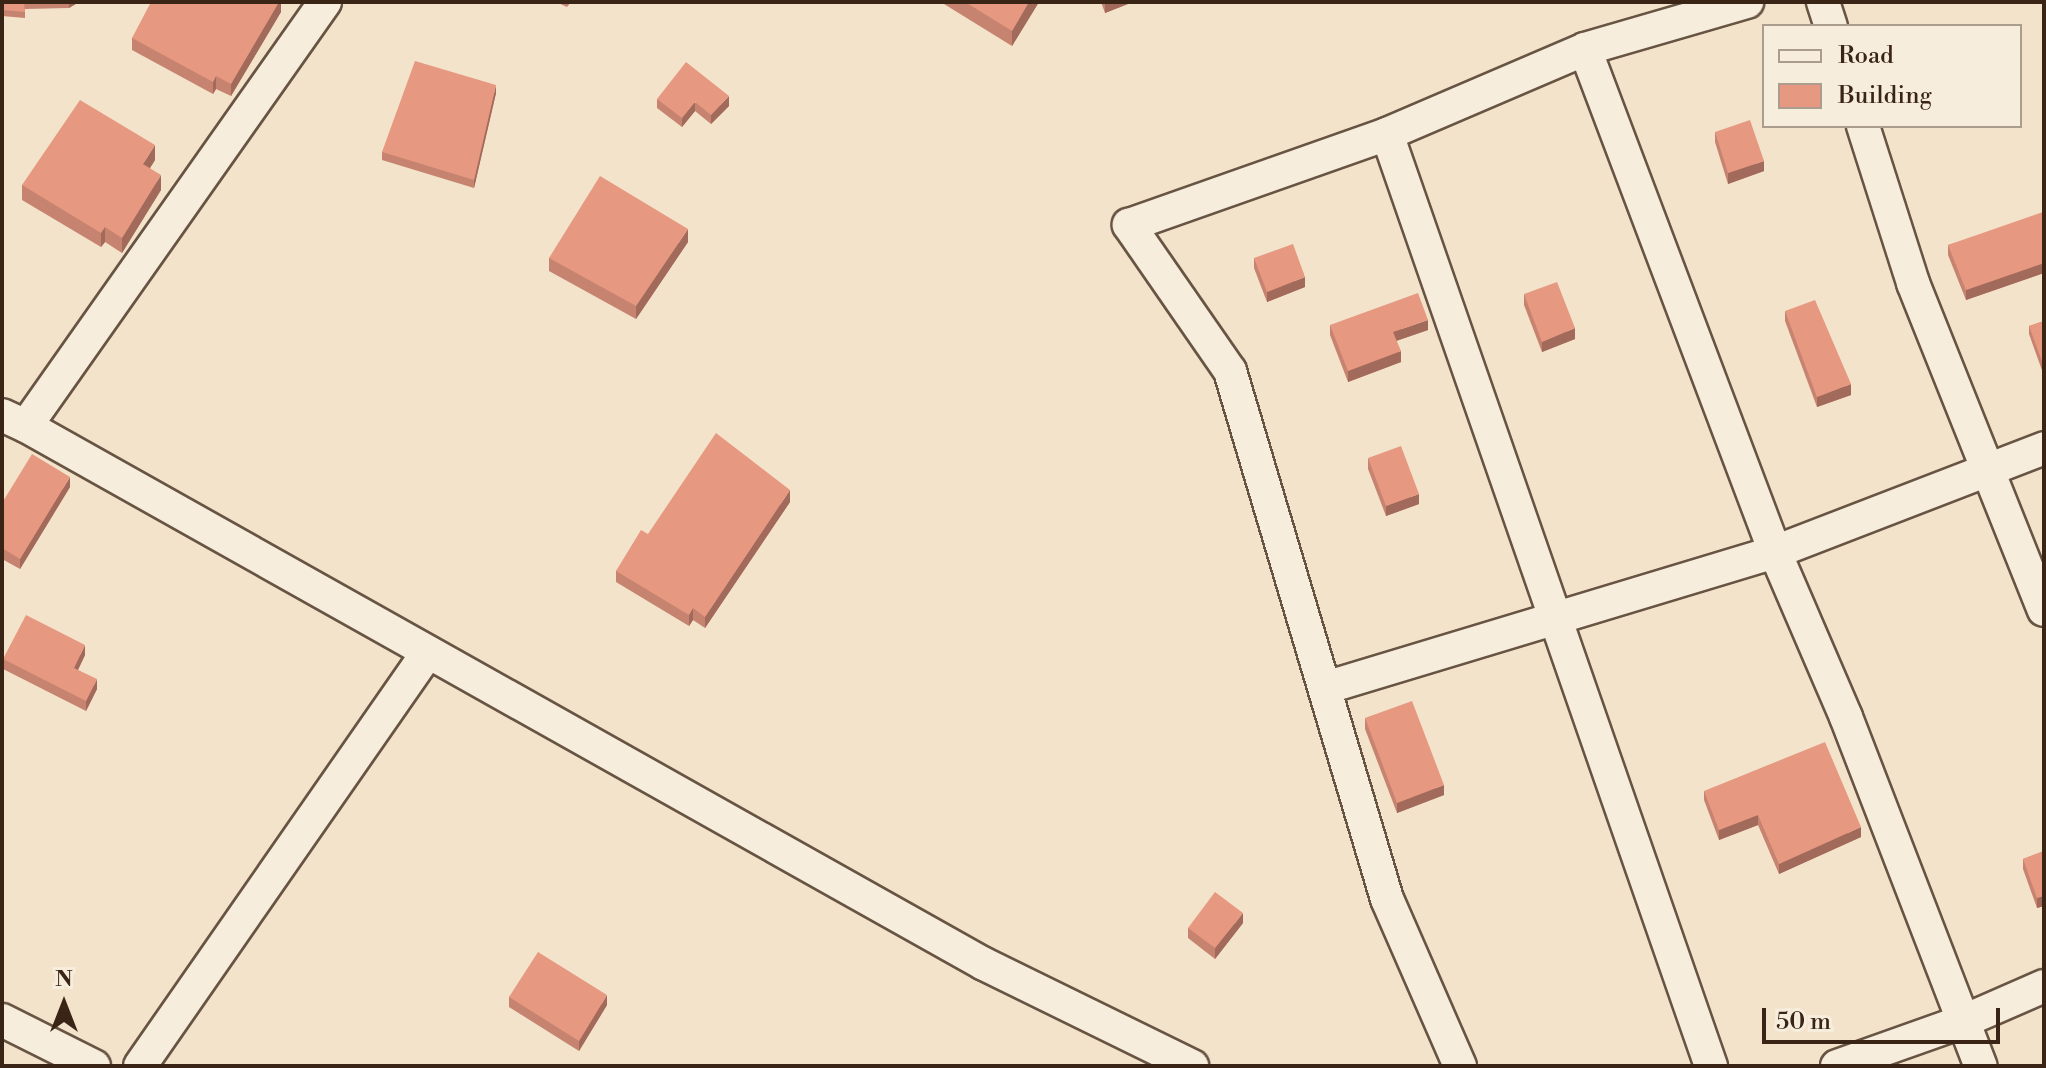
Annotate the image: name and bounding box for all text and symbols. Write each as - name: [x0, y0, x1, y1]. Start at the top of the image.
- legend: [1762, 24, 2022, 128]
- text: Road: [1838, 41, 1894, 71]
- text: Building: [1838, 81, 1932, 111]
- north arrow: [24, 964, 104, 1044]
- text: N: [55, 966, 73, 993]
- scale bar: [1766, 992, 2004, 1042]
- text: 50 m: [1776, 1007, 1831, 1037]

